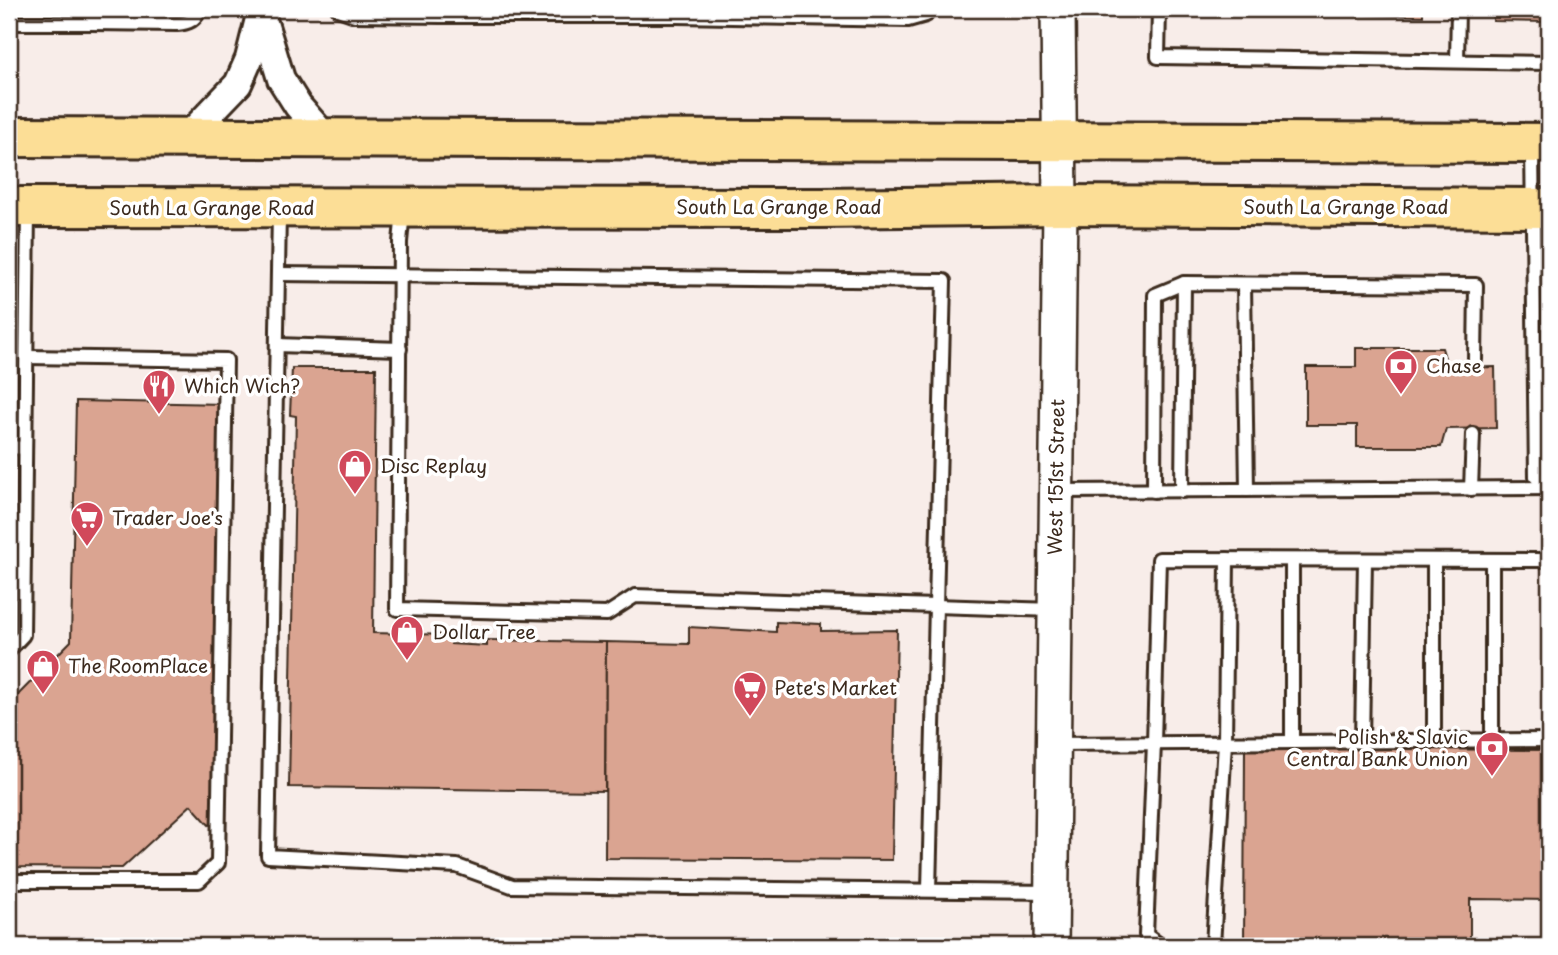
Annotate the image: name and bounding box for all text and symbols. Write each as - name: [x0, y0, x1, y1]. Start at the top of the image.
- street label: South La Grange Road: [676, 192, 882, 220]
- street label: South La Grange Road: [1243, 192, 1449, 220]
- street label: South La Grange Road: [109, 193, 315, 221]
- bank icon: Chase: [1382, 347, 1420, 396]
- place label: Chase: [1426, 351, 1482, 379]
- restaurant icon: Which Wich?: [140, 367, 178, 416]
- place label: Which Wich?: [184, 371, 300, 399]
- street label: West 151st Street: [1040, 398, 1070, 555]
- shop icon: Disc Replay: [336, 447, 374, 496]
- place label: Disc Replay: [380, 451, 487, 479]
- supermarket icon: Trader Joe's: [68, 499, 106, 548]
- place label: Trader Joe's: [112, 503, 223, 531]
- shop icon: Dollar Tree: [388, 613, 426, 662]
- place label: Dollar Tree: [432, 617, 536, 645]
- shop icon: The RoomPlace: [24, 647, 62, 696]
- place label: The RoomPlace: [68, 651, 208, 679]
- supermarket icon: Pete's Market: [731, 669, 769, 718]
- place label: Pete's Market: [774, 673, 897, 701]
- place label: Polish & Slavic Central Bank Union: [1286, 722, 1468, 772]
- bank icon: Polish & Slavic Central Bank Union: [1473, 729, 1511, 778]

